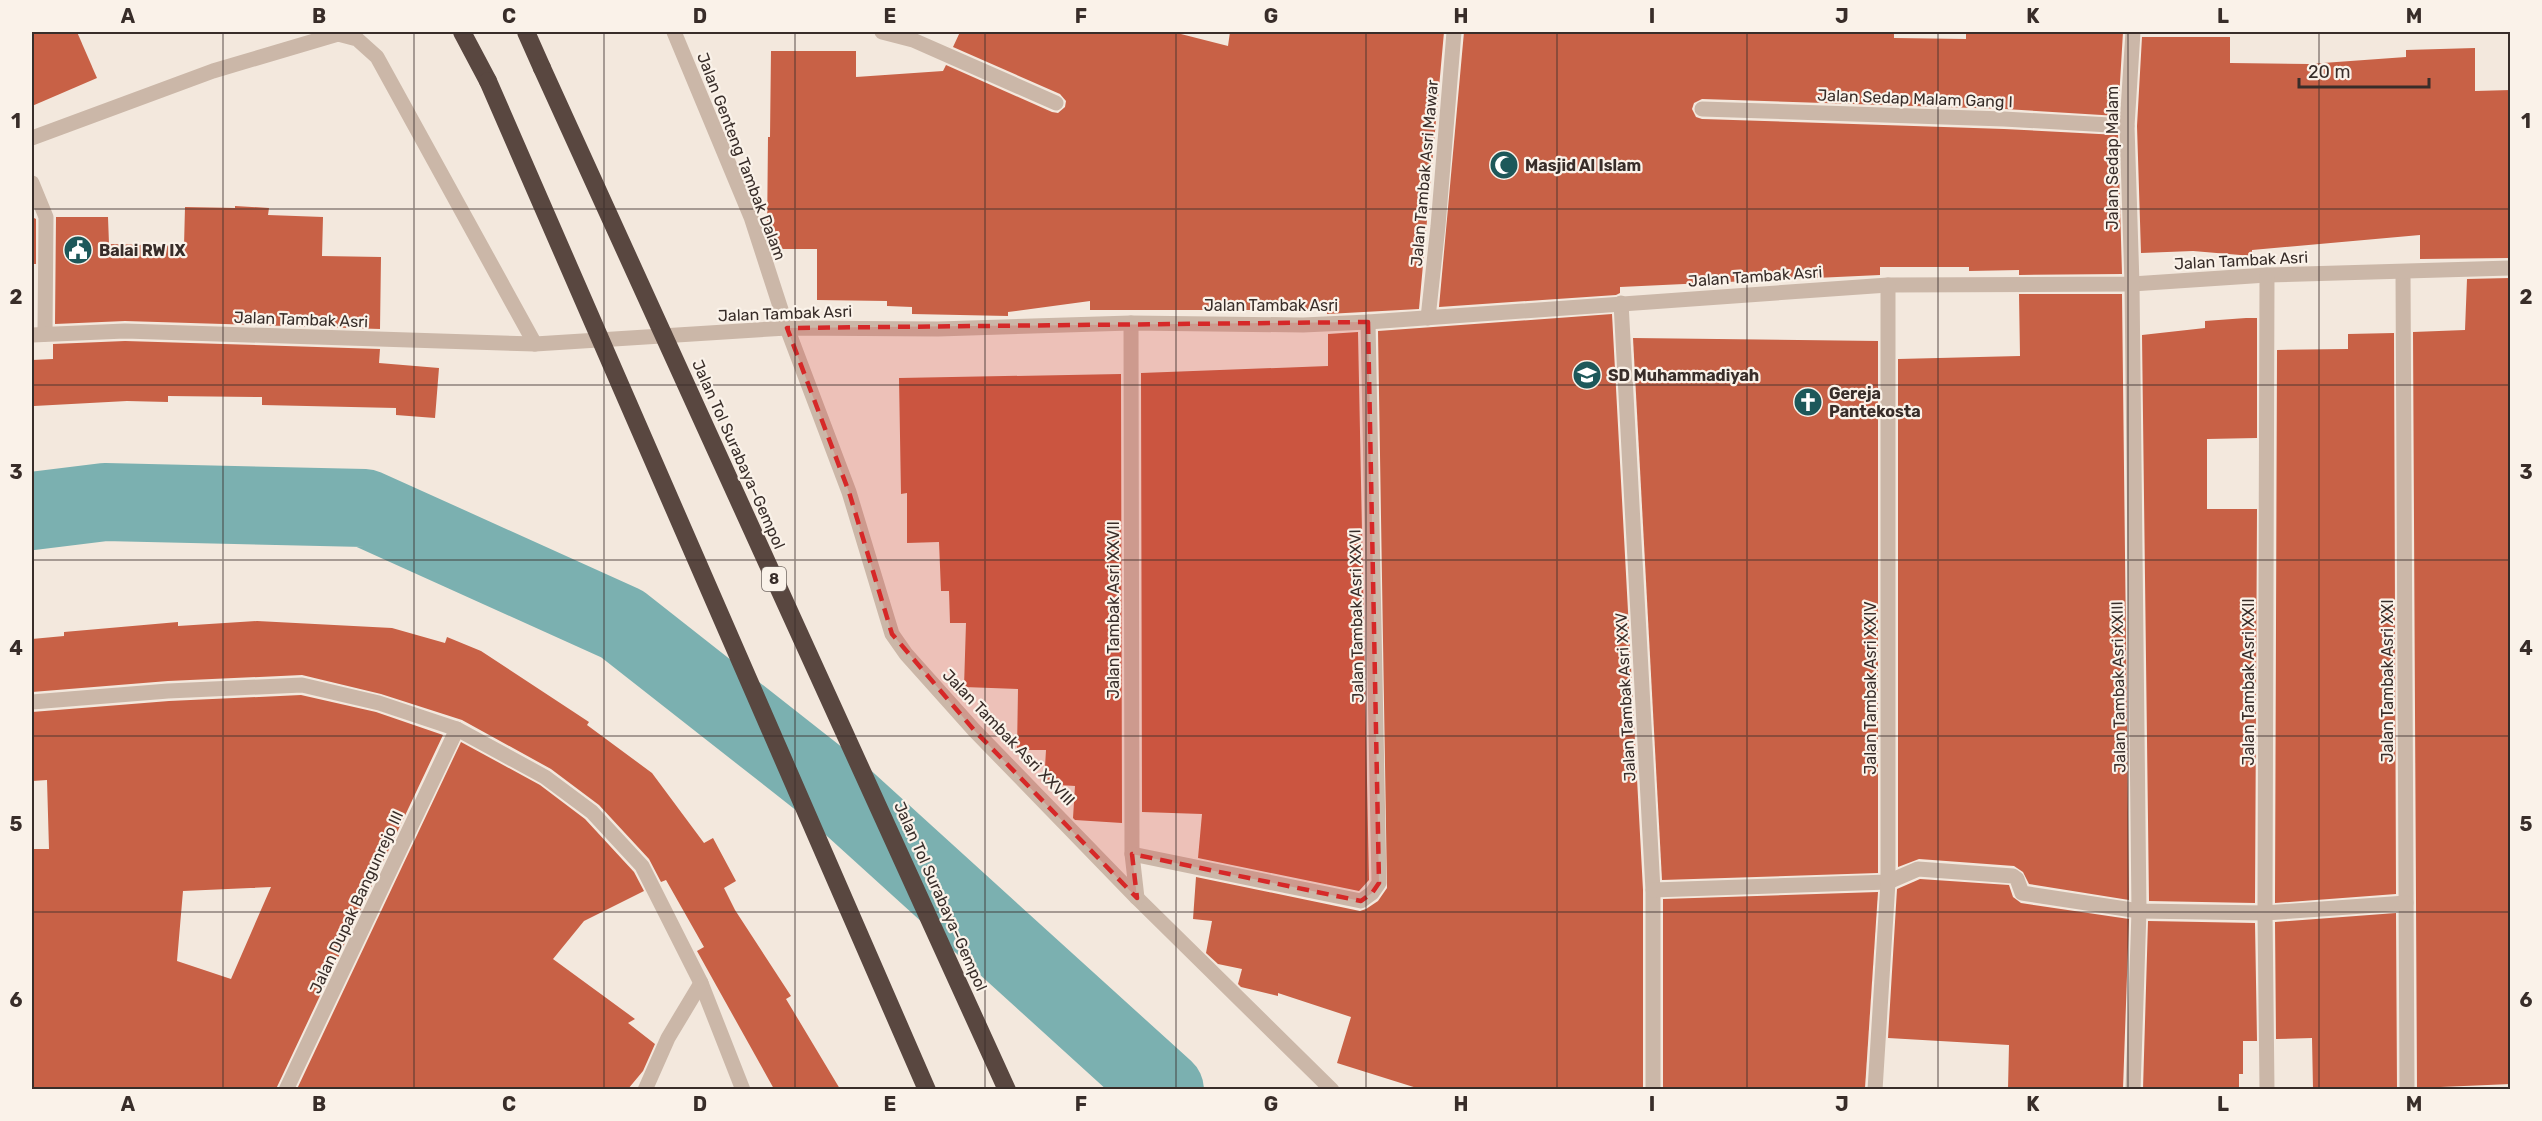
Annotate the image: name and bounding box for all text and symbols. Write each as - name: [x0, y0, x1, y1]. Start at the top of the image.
- text: A: [121, 4, 136, 28]
- text: B: [312, 4, 326, 28]
- text: C: [502, 4, 516, 28]
- text: D: [693, 4, 707, 28]
- text: E: [884, 4, 896, 28]
- text: F: [1075, 4, 1087, 28]
- text: G: [1264, 4, 1278, 28]
- text: H: [1454, 4, 1468, 28]
- text: I: [1649, 4, 1655, 28]
- text: J: [1835, 4, 1849, 28]
- text: K: [2026, 4, 2040, 28]
- text: L: [2217, 4, 2229, 28]
- text: M: [2406, 4, 2422, 28]
- street label: Jalan Genteng Tambak Dalam: [693, 50, 790, 263]
- scale bar: [2299, 51, 2430, 89]
- text: 20 m: [2308, 61, 2350, 83]
- street label: Jalan Tambak Asri Mawar: [1407, 79, 1442, 267]
- street label: Jalan Sedap Malam Gang I: [1817, 86, 2013, 111]
- street label: Jalan Sedap Malam: [2103, 86, 2122, 230]
- text: 1: [11, 109, 21, 133]
- text: 1: [2521, 109, 2531, 133]
- mosque icon: Masjid Al Islam: [1488, 149, 1520, 181]
- place label: Masjid Al Islam: [1525, 156, 1641, 175]
- public building icon: Balai RW IX: [62, 234, 94, 266]
- place label: Balai RW IX: [99, 241, 185, 260]
- street label: Jalan Tambak Asri: [2173, 247, 2309, 274]
- street label: Jalan Tambak Asri: [1687, 262, 1823, 291]
- text: 2: [10, 285, 23, 309]
- text: 2: [2520, 285, 2533, 309]
- street label: Jalan Tambak Asri: [1204, 296, 1338, 315]
- street label: Jalan Tambak Asri: [717, 302, 853, 325]
- street label: Jalan Tambak Asri: [233, 308, 369, 331]
- street label: Jalan Tol Surabaya–Gempol: [688, 357, 789, 552]
- school or university icon: SD Muhammadiyah: [1571, 359, 1603, 391]
- place label: SD Muhammadiyah: [1608, 366, 1759, 385]
- place label: Gereja Pantekosta: [1829, 384, 1921, 421]
- church icon: Gereja Pantekosta: [1792, 386, 1824, 418]
- text: 3: [9, 460, 23, 484]
- text: 3: [2519, 460, 2533, 484]
- street label: Jalan Tambak Asri XXVII: [1104, 521, 1123, 699]
- street label: Jalan Tambak Asri XXVI: [1345, 529, 1368, 703]
- road number: 8: [762, 567, 786, 591]
- street label: Jalan Tambak Asri XXII: [2239, 598, 2258, 766]
- street label: Jalan Tambak Asri XXI: [2378, 599, 2397, 763]
- street label: Jalan Tambak Asri XXIV: [1861, 601, 1880, 775]
- street label: Jalan Tambak Asri XXIII: [2108, 601, 2129, 773]
- street label: Jalan Tambak Asri XXV: [1612, 612, 1639, 782]
- text: 4: [9, 636, 23, 660]
- text: 4: [2519, 636, 2533, 660]
- street label: Jalan Tambak Asri XXVIII: [939, 665, 1079, 809]
- street label: Jalan Tol Surabaya–Gempol: [890, 799, 991, 994]
- street label: Jalan Dupak Bangunrejo III: [306, 808, 407, 997]
- text: 5: [10, 812, 23, 836]
- text: 5: [2520, 812, 2533, 836]
- text: 6: [9, 988, 23, 1012]
- text: 6: [2519, 988, 2533, 1012]
- text: A: [121, 1092, 136, 1116]
- text: B: [312, 1092, 326, 1116]
- text: C: [502, 1092, 516, 1116]
- text: D: [693, 1092, 707, 1116]
- text: E: [884, 1092, 896, 1116]
- text: F: [1075, 1092, 1087, 1116]
- text: G: [1264, 1092, 1278, 1116]
- text: H: [1454, 1092, 1468, 1116]
- text: I: [1649, 1092, 1655, 1116]
- text: J: [1835, 1092, 1849, 1116]
- text: K: [2026, 1092, 2040, 1116]
- text: L: [2217, 1092, 2229, 1116]
- text: M: [2406, 1092, 2422, 1116]

